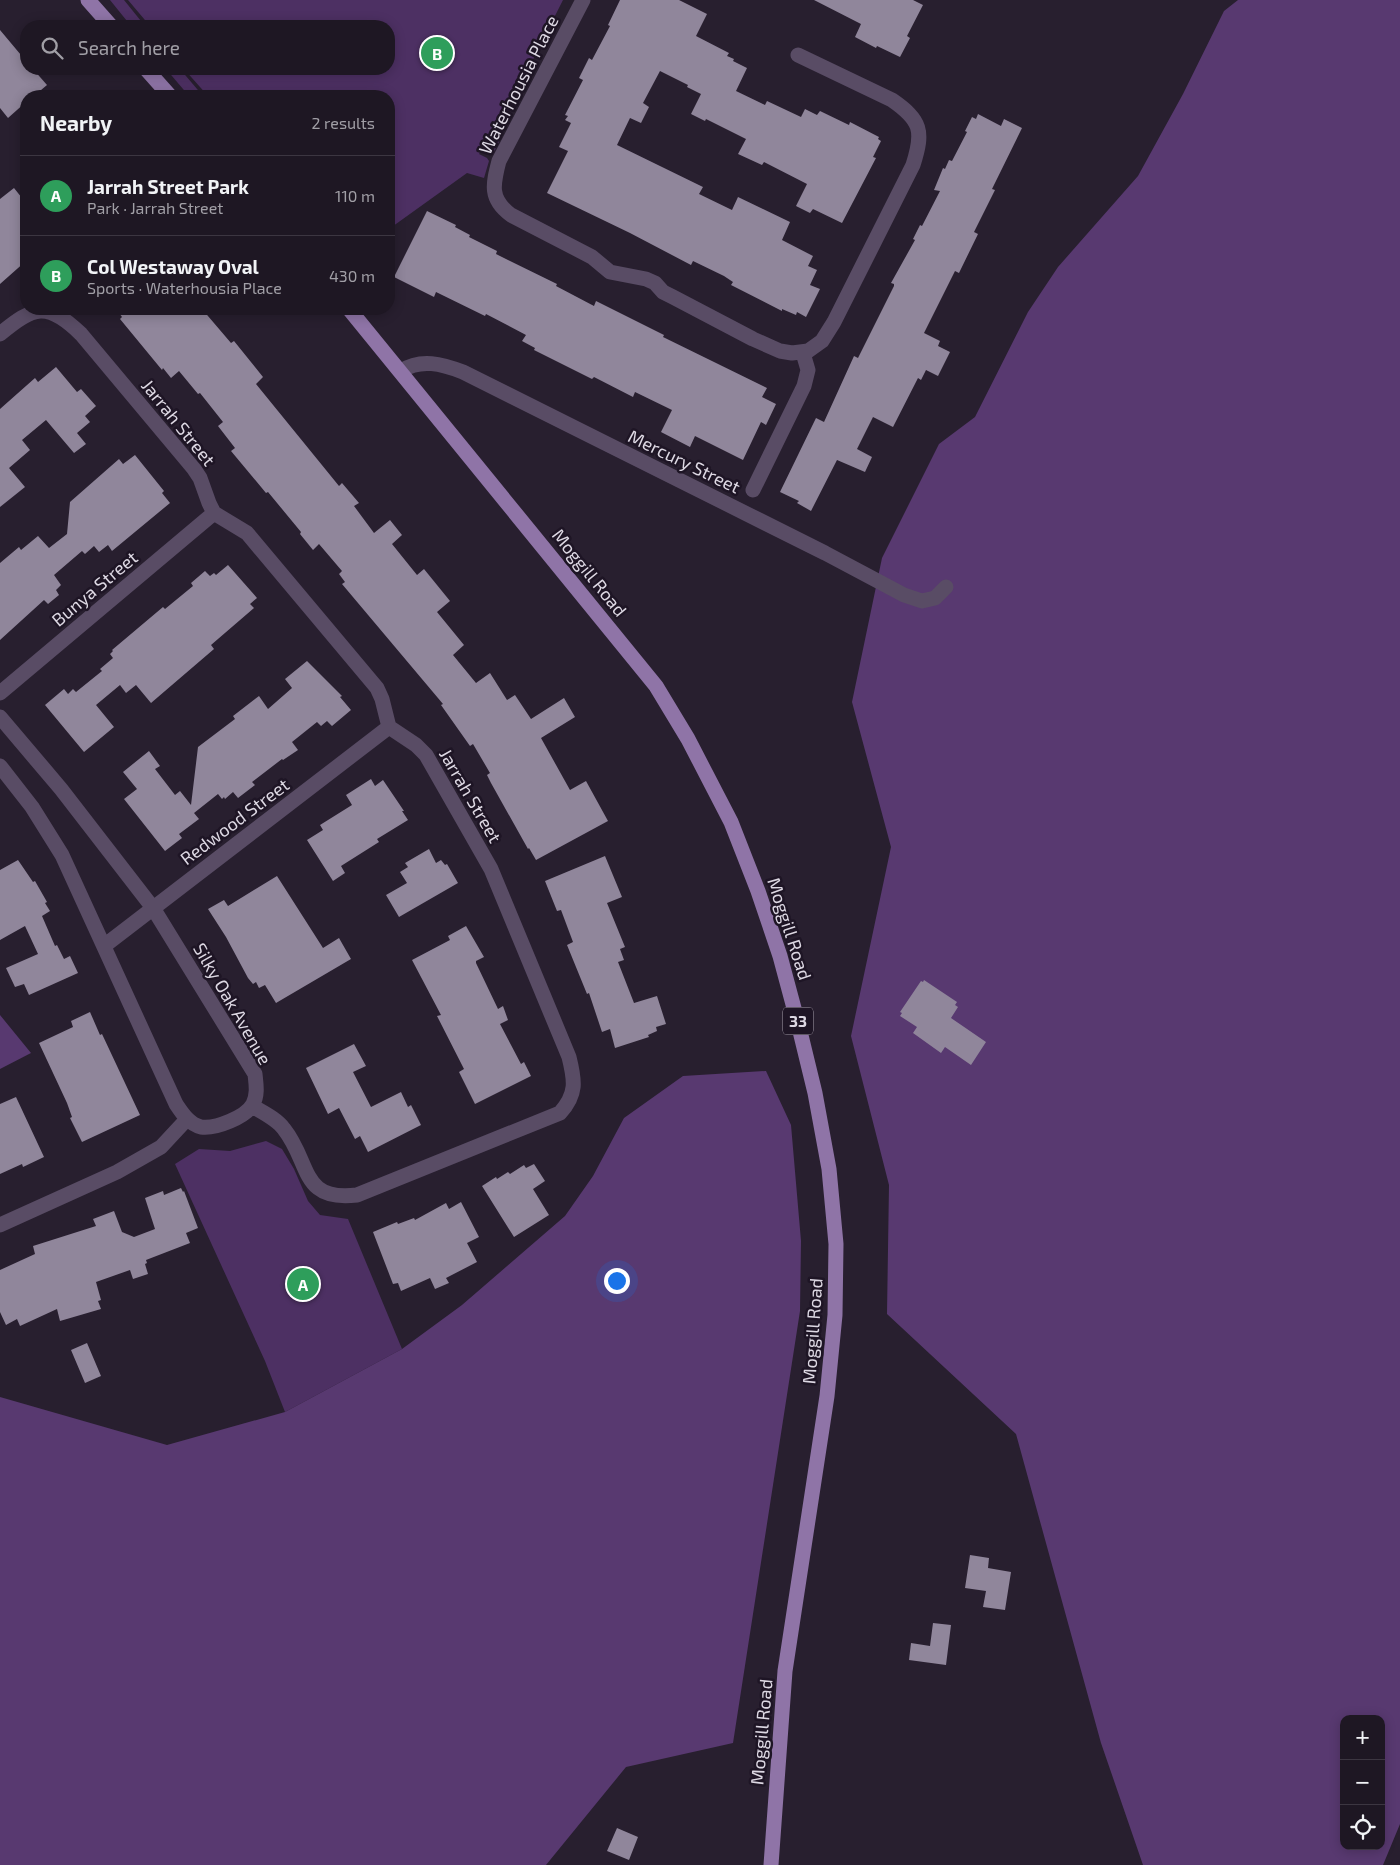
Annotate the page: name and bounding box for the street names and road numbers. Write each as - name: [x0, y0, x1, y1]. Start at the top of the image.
- street label: Waterhousia Place: [474, 11, 563, 158]
- street label: Jarrah Street: [137, 375, 220, 470]
- street label: Mercury Street: [625, 424, 744, 498]
- street label: Moggill Road: [548, 524, 632, 621]
- street label: Bunya Street: [47, 546, 142, 630]
- street label: Jarrah Street: [435, 745, 507, 847]
- street label: Redwood Street: [176, 773, 293, 869]
- street label: Moggill Road: [763, 875, 817, 983]
- street label: Silky Oak Avenue: [189, 939, 277, 1068]
- road number: 33: [783, 1008, 813, 1034]
- street label: Moggill Road: [797, 1277, 827, 1385]
- street label: Moggill Road: [745, 1678, 777, 1786]

